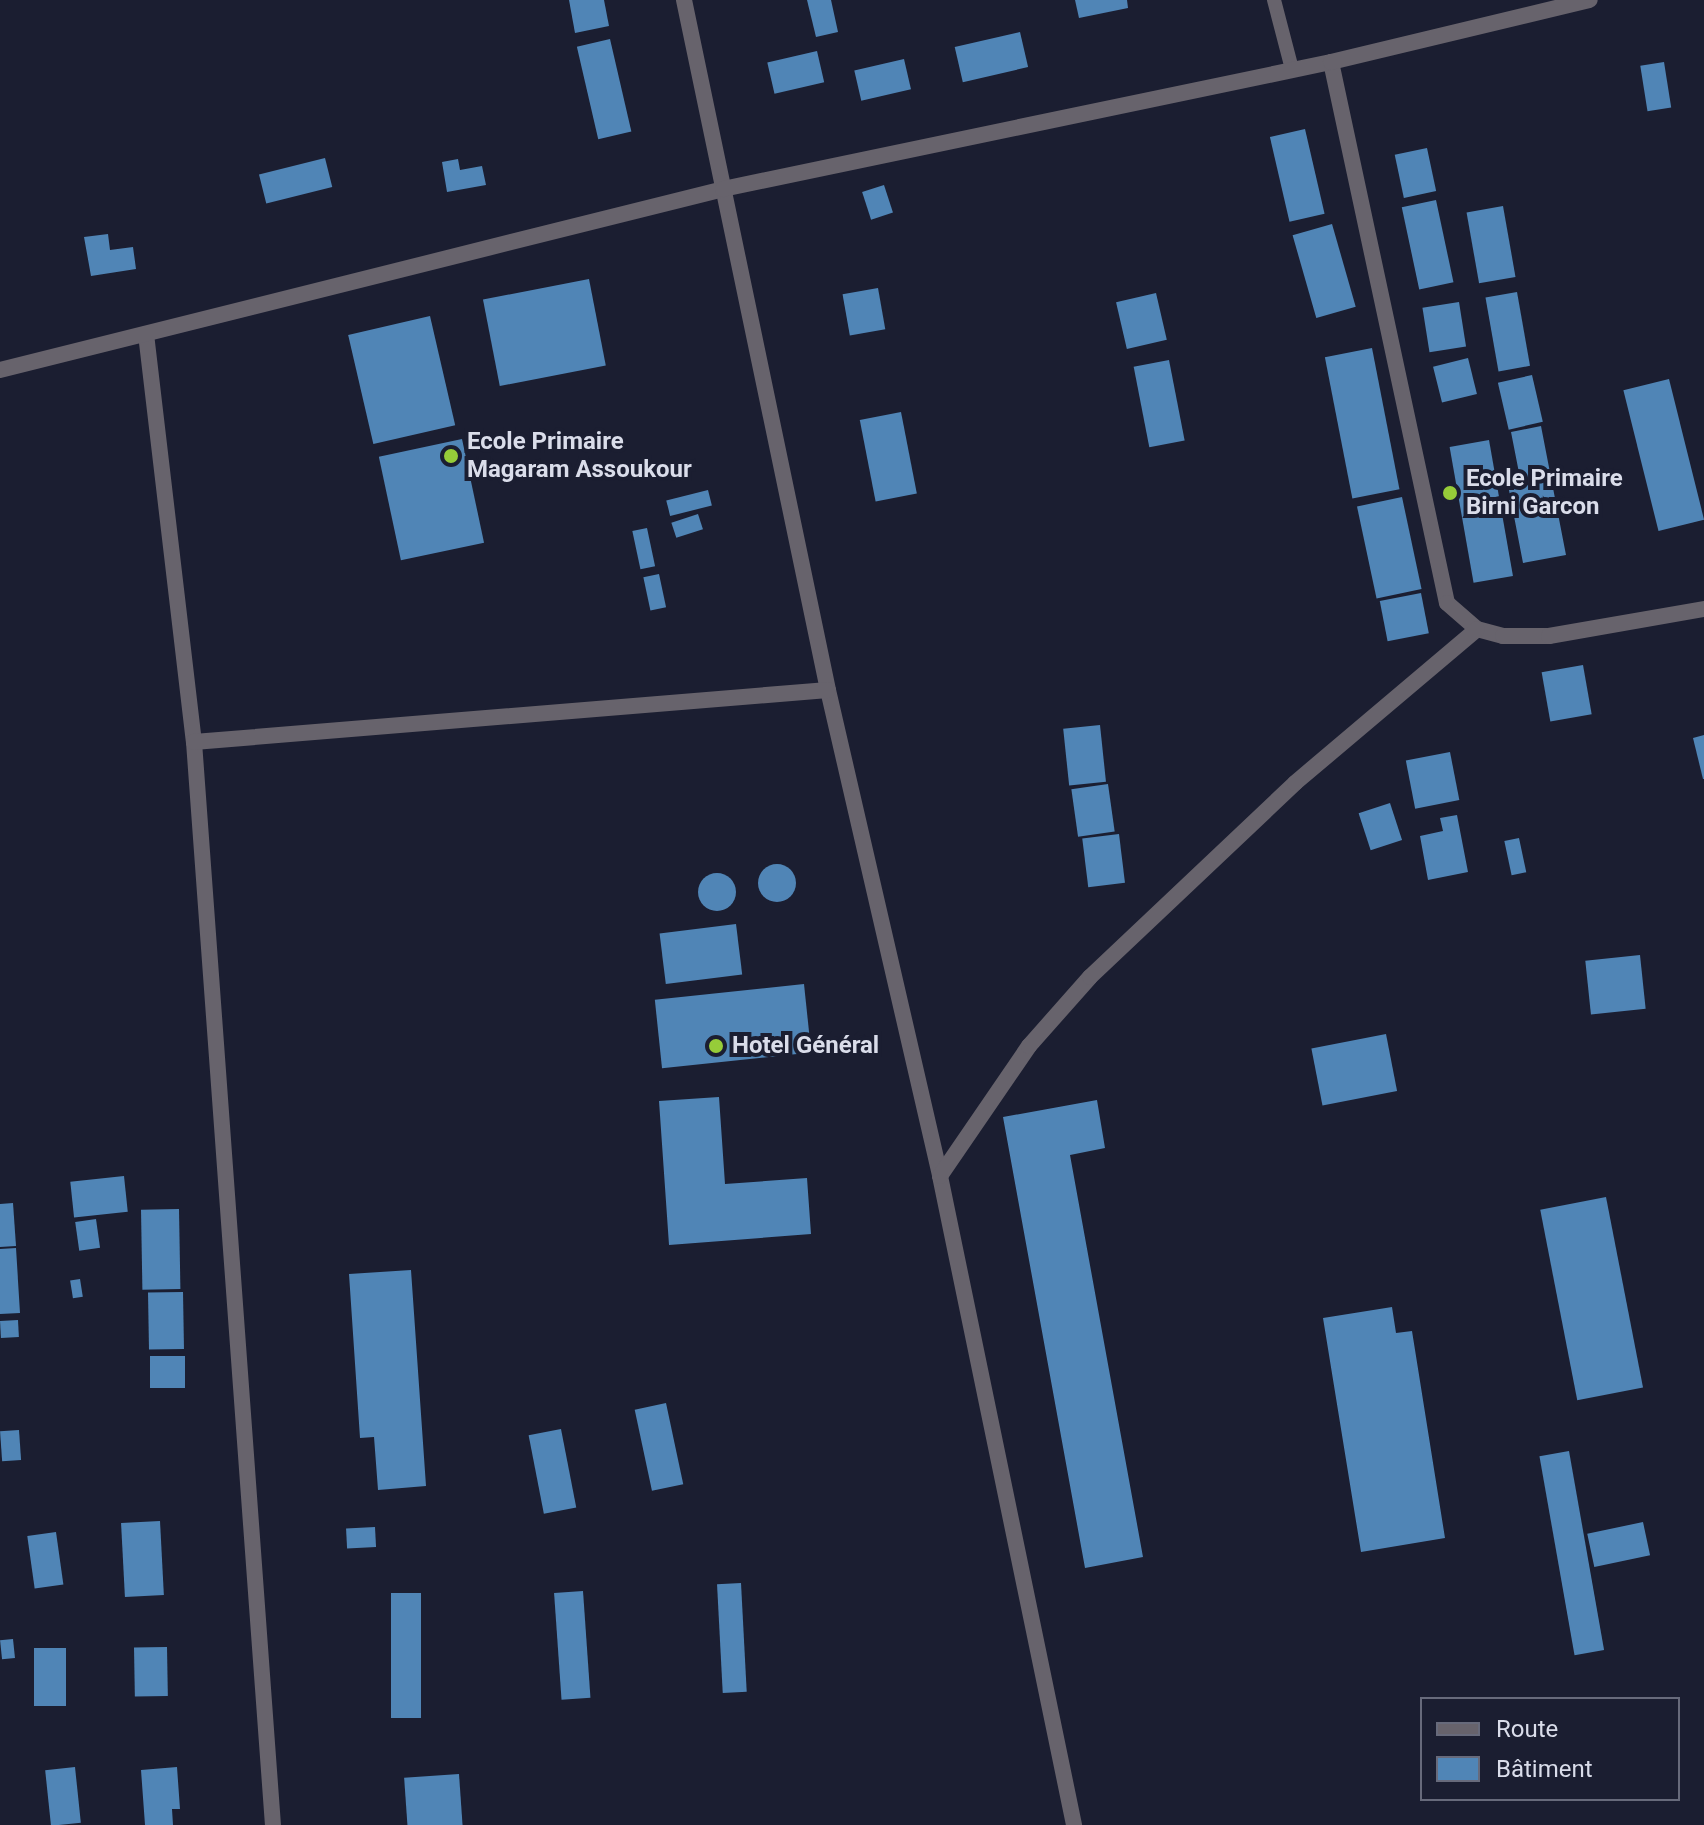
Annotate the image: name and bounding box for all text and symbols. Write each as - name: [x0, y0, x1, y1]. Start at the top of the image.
- place label: Ecole Primaire Magaram Assoukour: [467, 428, 692, 484]
- marker: Ecole Primaire Magaram Assoukour: [442, 447, 460, 465]
- place label: Ecole Primaire Birni Garcon: [1466, 465, 1623, 521]
- marker: Ecole Primaire Birni Garcon: [1441, 484, 1459, 502]
- place label: Hotel Général: [732, 1032, 879, 1060]
- marker: Hotel Général: [707, 1037, 725, 1055]
- legend: [1420, 1697, 1680, 1801]
- text: Route: [1496, 1715, 1558, 1743]
- text: Bâtiment: [1496, 1755, 1593, 1783]

